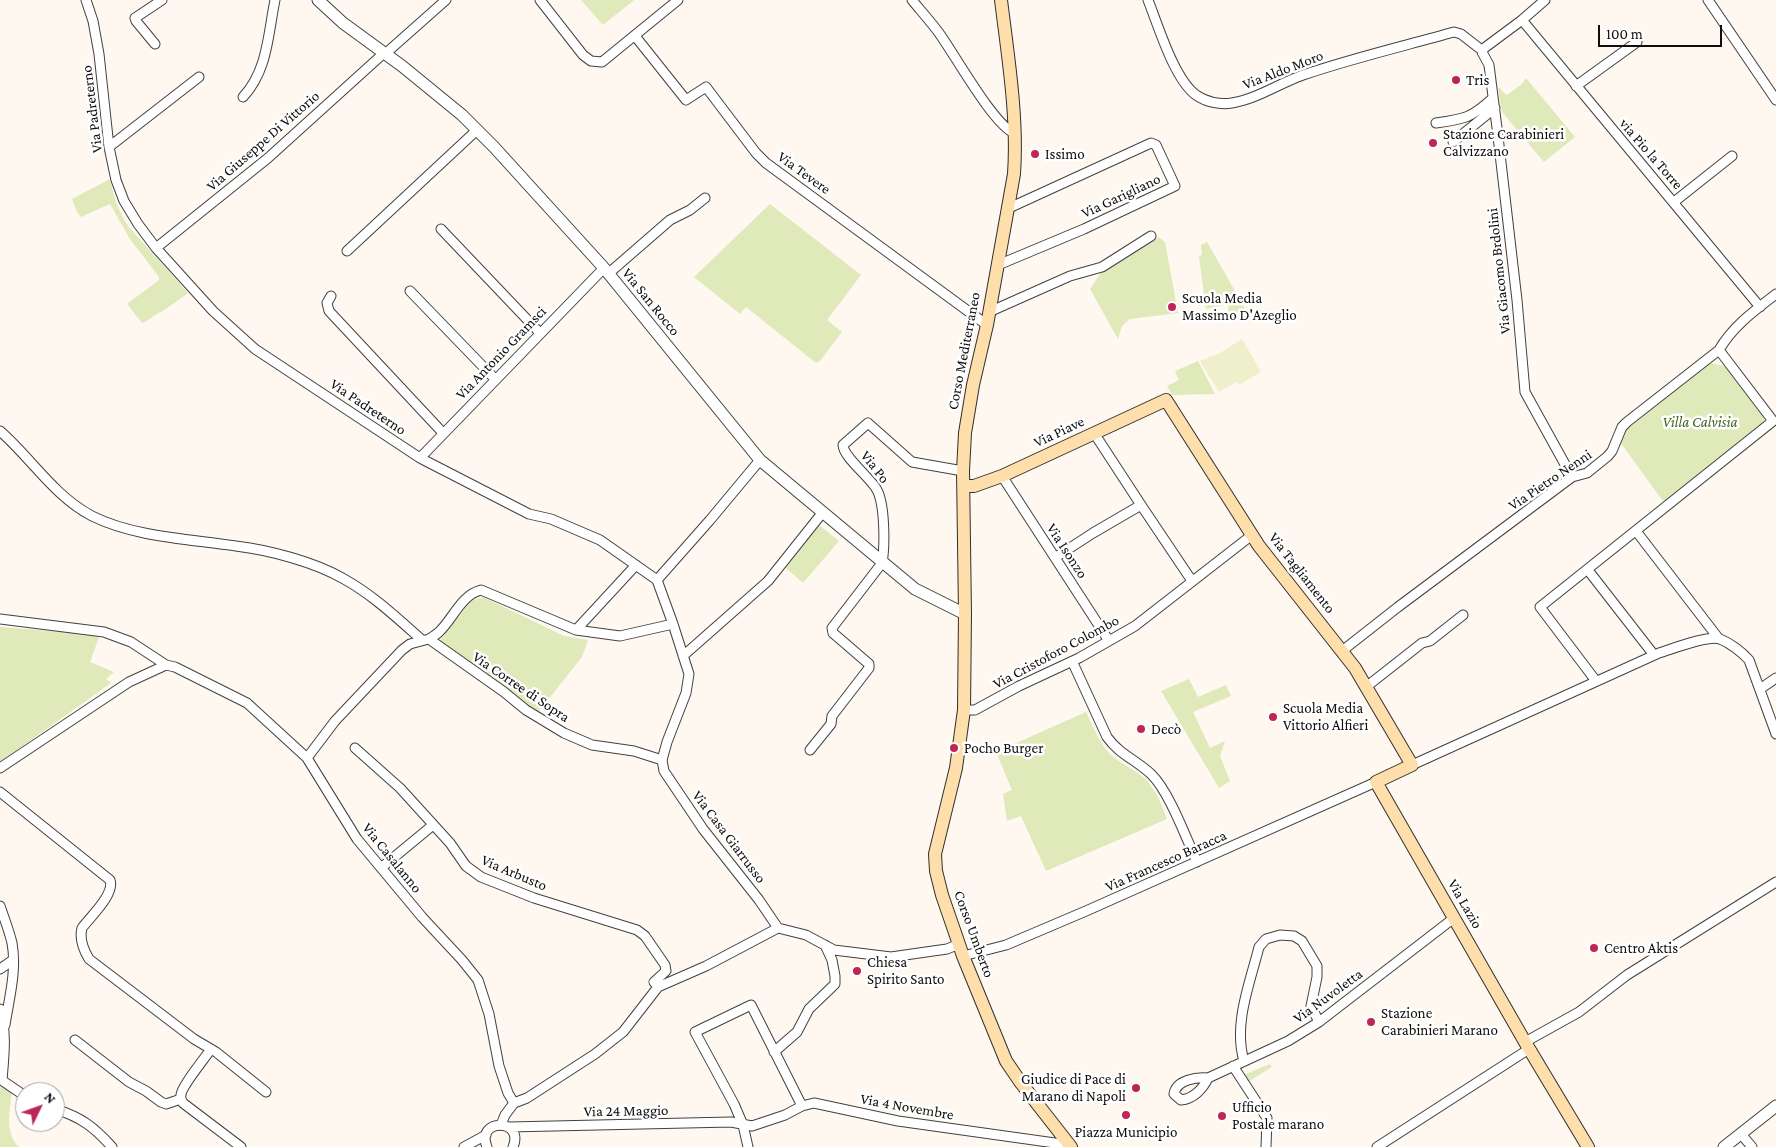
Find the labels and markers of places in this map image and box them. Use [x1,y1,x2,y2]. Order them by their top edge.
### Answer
place label: Tris [1466,71,1489,89]
marker: Tris [1450,74,1462,86]
place label: Stazione Carabinieri Calvizzano [1443,125,1564,160]
marker: Stazione Carabinieri Calvizzano [1427,137,1439,149]
place label: Issimo [1045,145,1085,163]
marker: Issimo [1029,148,1041,160]
place label: Scuola Media Massimo D'Azeglio [1182,289,1297,324]
marker: Scuola Media Massimo D'Azeglio [1166,301,1178,313]
place label: Scuola Media Vittorio Alfieri [1283,699,1368,734]
marker: Scuola Media Vittorio Alfieri [1267,711,1279,723]
place label: Decò [1151,720,1181,738]
marker: Decò [1135,723,1147,735]
place label: Pocho Burger [964,739,1043,757]
marker: Pocho Burger [948,742,960,754]
place label: Centro Aktis [1604,939,1678,957]
marker: Centro Aktis [1588,942,1600,954]
place label: Chiesa Spirito Santo [867,953,945,988]
marker: Chiesa Spirito Santo [851,965,863,977]
place label: Stazione Carabinieri Marano [1381,1004,1498,1039]
marker: Stazione Carabinieri Marano [1365,1016,1377,1028]
place label: Giudice di Pace di Marano di Napoli [1021,1070,1126,1105]
marker: Giudice di Pace di Marano di Napoli [1130,1082,1142,1094]
place label: Ufficio Postale marano [1232,1098,1324,1133]
marker: Piazza Municipio [1120,1109,1132,1121]
marker: Ufficio Postale marano [1216,1110,1228,1122]
place label: Piazza Municipio [1075,1123,1177,1141]

